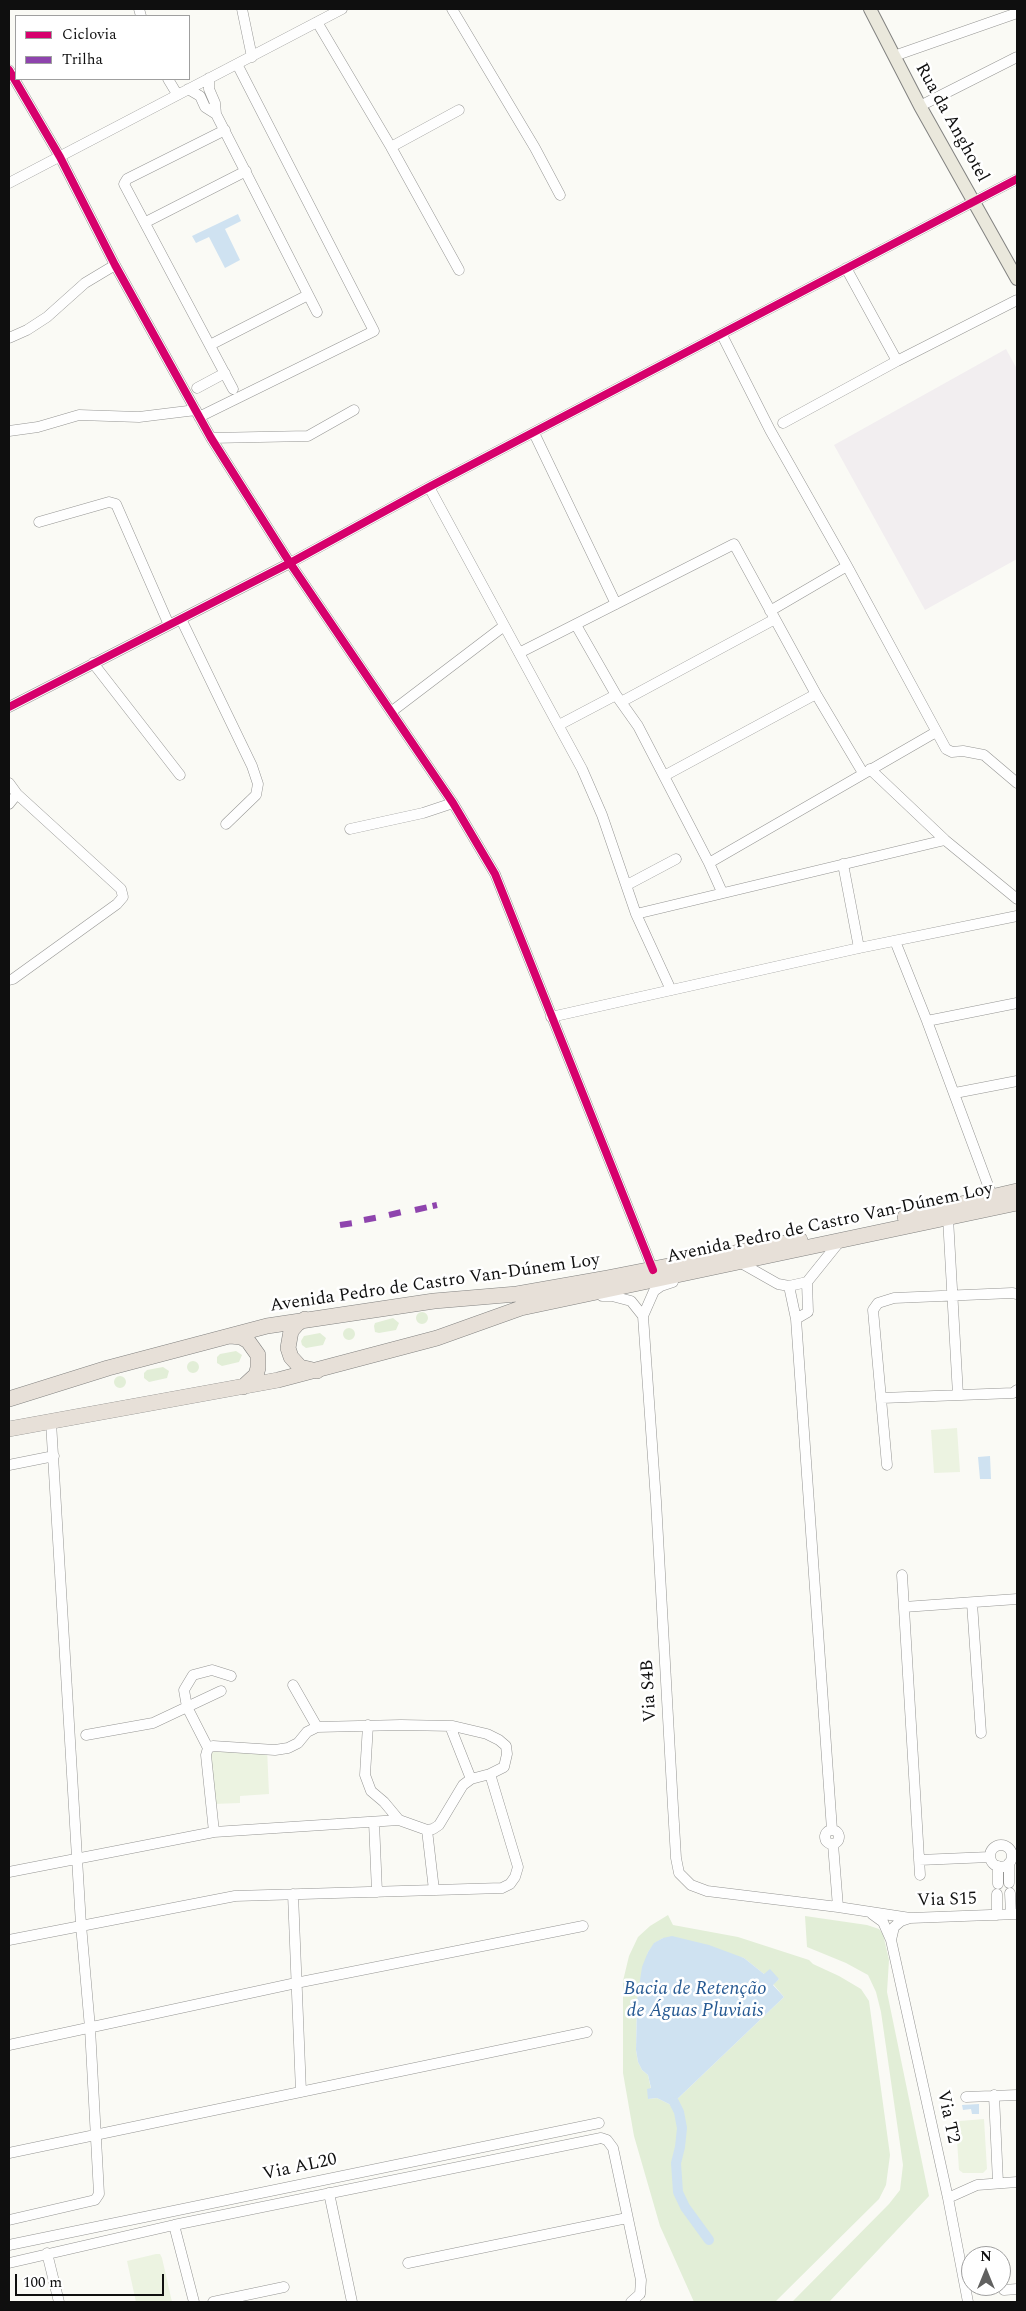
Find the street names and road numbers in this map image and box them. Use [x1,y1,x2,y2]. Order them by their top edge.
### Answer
street label: Rua da Anghotel [909,60,993,186]
street label: Avenida Pedro de Castro Van-Dúnem Loy [665,1179,995,1269]
street label: Avenida Pedro de Castro Van-Dúnem Loy [269,1250,601,1318]
street label: Via S4B [638,1659,662,1723]
street label: Via S15 [917,1889,977,1913]
street label: Via T2 [931,2089,963,2145]
street label: Via AL20 [261,2150,339,2186]

